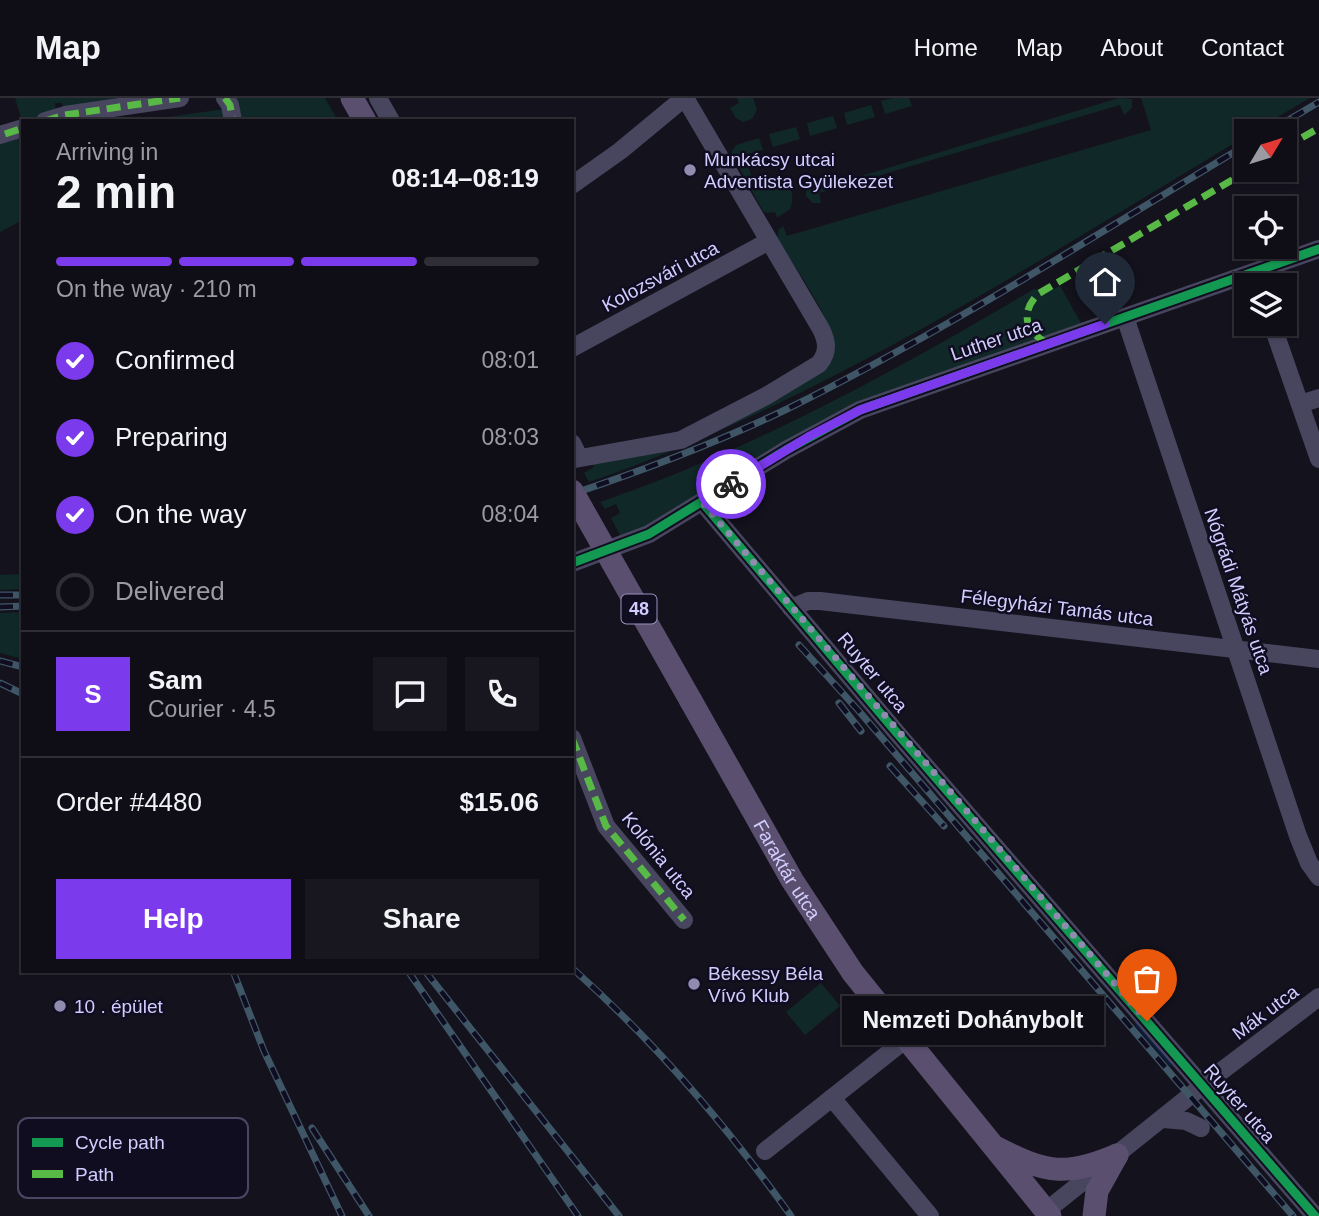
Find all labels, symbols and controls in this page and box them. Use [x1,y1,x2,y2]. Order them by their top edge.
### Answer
text: Map [35,29,101,66]
text: Home [914,34,978,61]
text: Map [1016,34,1063,61]
text: About [1101,34,1163,61]
text: Contact [1201,34,1284,61]
north arrow [1234,119,1297,182]
map controls [1234,119,1297,336]
text: Arriving in [56,139,158,165]
place label: Munkácsy utcai Adventista Gyülekezet [704,149,894,192]
marker: Munkácsy utcai Adventista Gyülekezet [682,162,698,178]
text: 08:14–08:19 [392,163,539,193]
text: 2 min [56,166,176,218]
button: locate [1234,196,1297,259]
street label: Kolozsvári utca [598,237,722,316]
pin [1075,252,1135,324]
icon: home [1086,263,1124,301]
button: layers [1234,273,1297,336]
text: On the way · 210 m [56,276,257,302]
street label: Luther utca [948,314,1045,365]
icon: check [56,342,94,380]
text: Confirmed [115,345,235,375]
text: 08:01 [481,347,539,373]
icon: check [56,419,94,457]
text: Preparing [115,422,228,452]
text: 08:03 [481,424,539,450]
courier [696,449,766,519]
icon: bike [712,465,750,503]
icon: check [56,496,94,534]
text: On the way [115,499,247,529]
text: 08:04 [481,501,539,527]
street label: Nógrádi Mátyás utca [1200,505,1277,677]
text: Delivered [115,576,225,606]
street label: Félegyházi Tamás utca [959,585,1155,630]
road number: 48 [622,594,656,624]
street label: Ruyter utca [833,628,912,717]
button: chat [373,657,447,731]
button: phone [465,657,539,731]
text: Sam [148,665,203,695]
text: S [84,679,102,709]
text: Courier · 4.5 [148,696,276,722]
text: Order #4480 [56,787,202,817]
text: $15.06 [459,787,539,817]
street label: Kolónia utca [618,808,700,903]
street label: Faraktár utca [749,816,825,924]
button: Help [56,879,291,959]
button: Share [305,879,539,959]
pin [1117,949,1177,1021]
icon: bag [1128,960,1166,998]
place label: Békessy Béla Vívó Klub [708,963,824,1006]
marker: Békessy Béla Vívó Klub [686,976,702,992]
street label: Mák utca [1228,981,1303,1044]
place label: 10 . épület [74,996,163,1017]
callout: Nemzeti Dohánybolt [842,996,1105,1046]
marker: 10 . épület [52,998,68,1014]
text: Nemzeti Dohánybolt [862,1007,1084,1033]
street label: Ruyter utca [1200,1060,1280,1147]
legend [18,1118,248,1198]
text: Cycle path [75,1132,165,1153]
text: Path [75,1164,114,1185]

